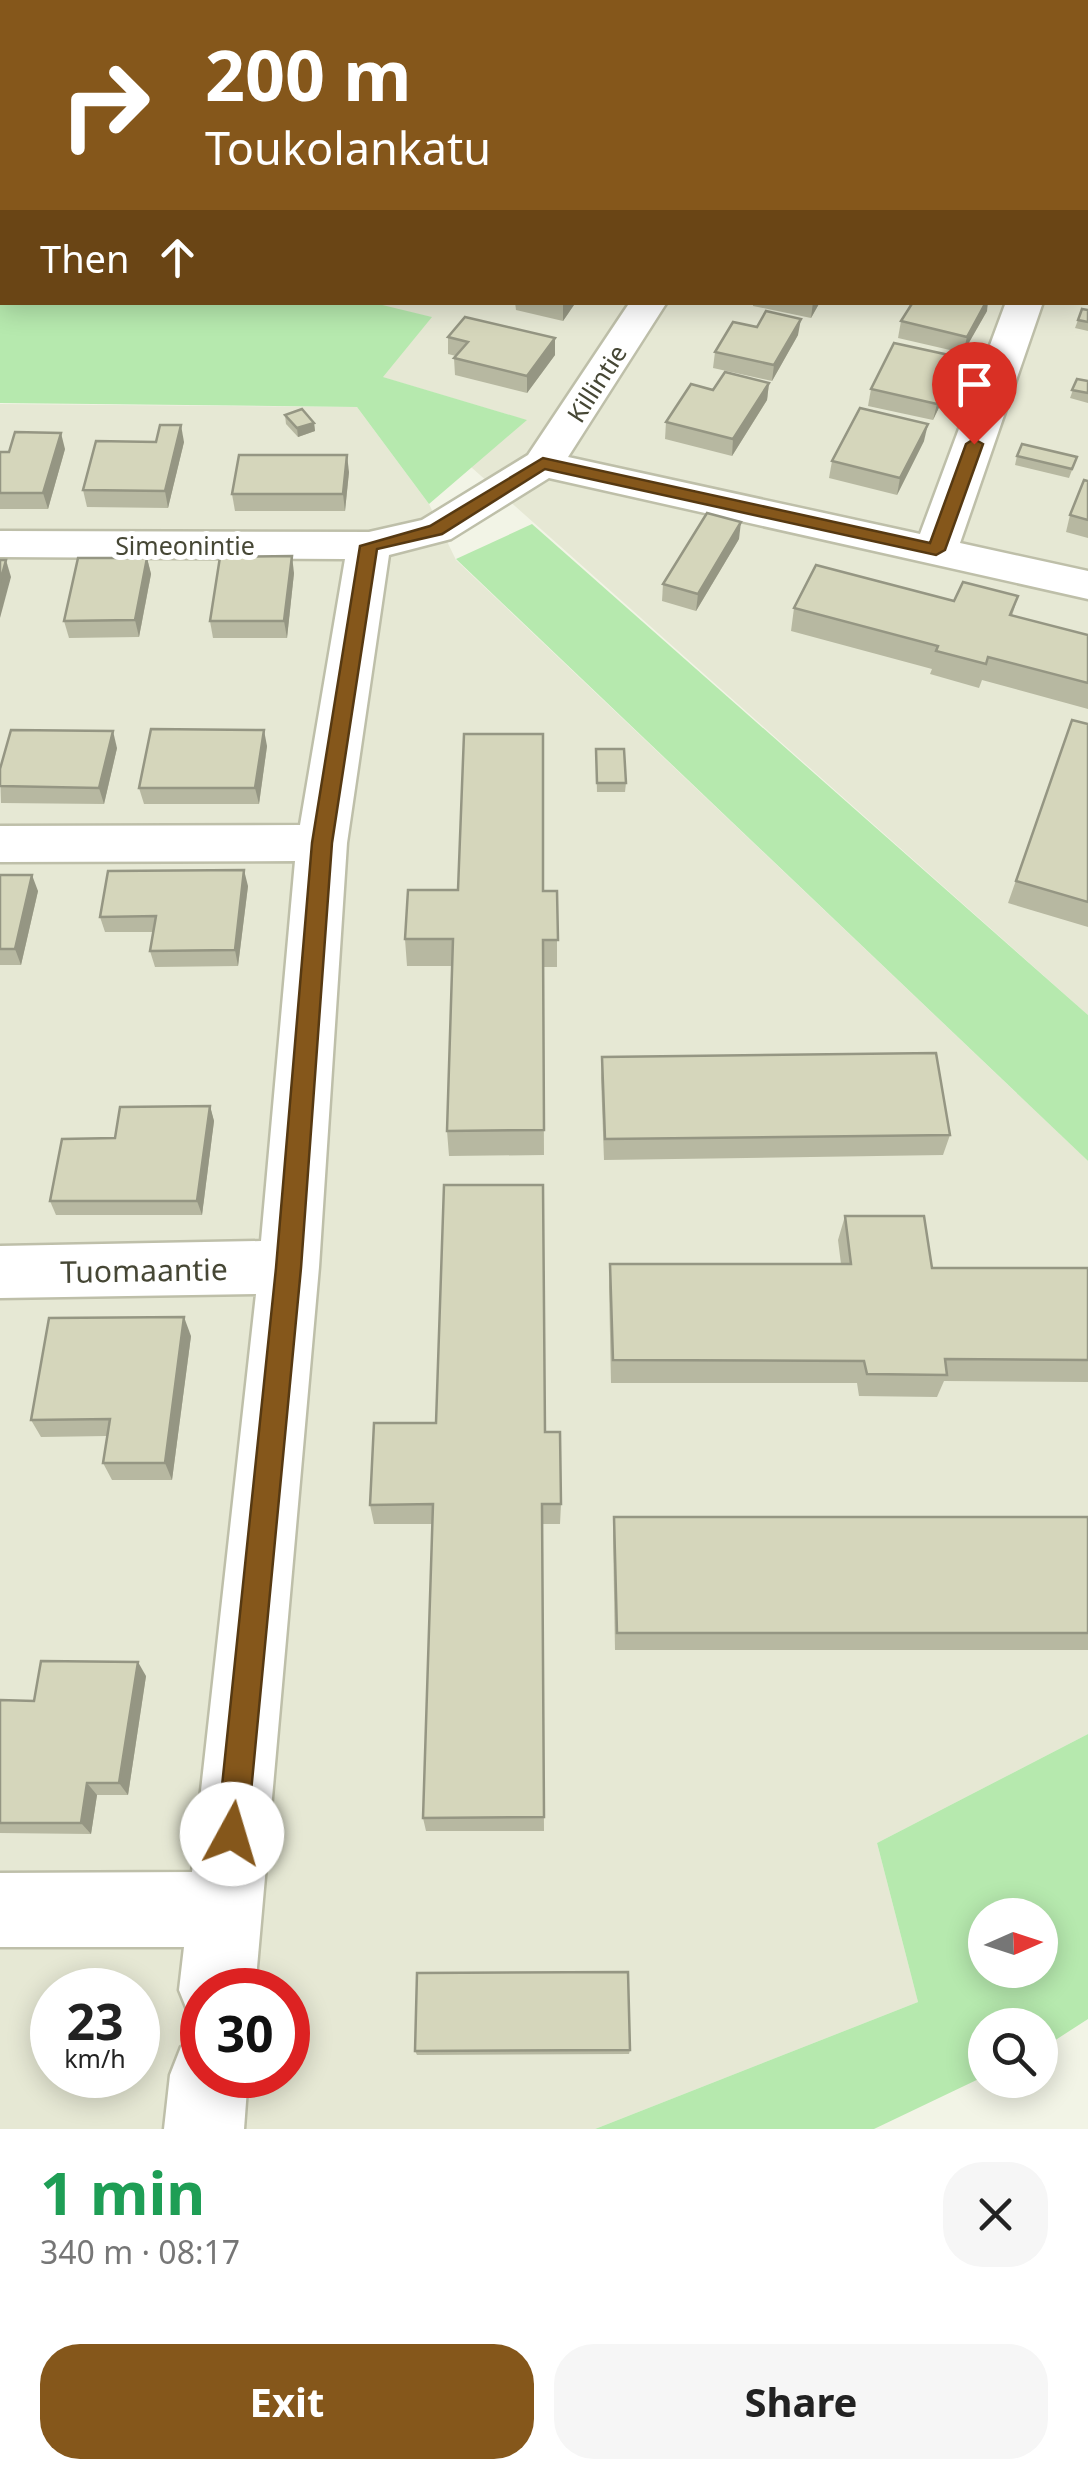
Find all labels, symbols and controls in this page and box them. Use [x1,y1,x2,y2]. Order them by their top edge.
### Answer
text: 200 m [205,26,412,122]
icon: right [40,40,170,170]
text: Toukolankatu [205,117,491,178]
icon: ahead [150,230,205,285]
text: Then [40,232,130,284]
street label: Killintie [558,338,634,428]
pin [932,342,1017,445]
icon: arrive [947,357,1002,412]
street label: Simeonintie [115,528,255,562]
street label: Tuomaantie [60,1248,228,1292]
position arrow [180,1782,284,1886]
north arrow [968,1898,1058,1988]
map controls [968,1898,1058,2098]
speed limit sign: 30 [180,1968,310,2098]
text: 23 [66,1987,124,2055]
button: search [968,2008,1058,2098]
text: km/h [64,2041,126,2075]
text: 1 min [40,2151,205,2233]
button: close [943,2162,1048,2267]
text: 340 m · 08:17 [40,2230,240,2273]
button: Exit [40,2344,534,2459]
button: Share [554,2344,1048,2459]

